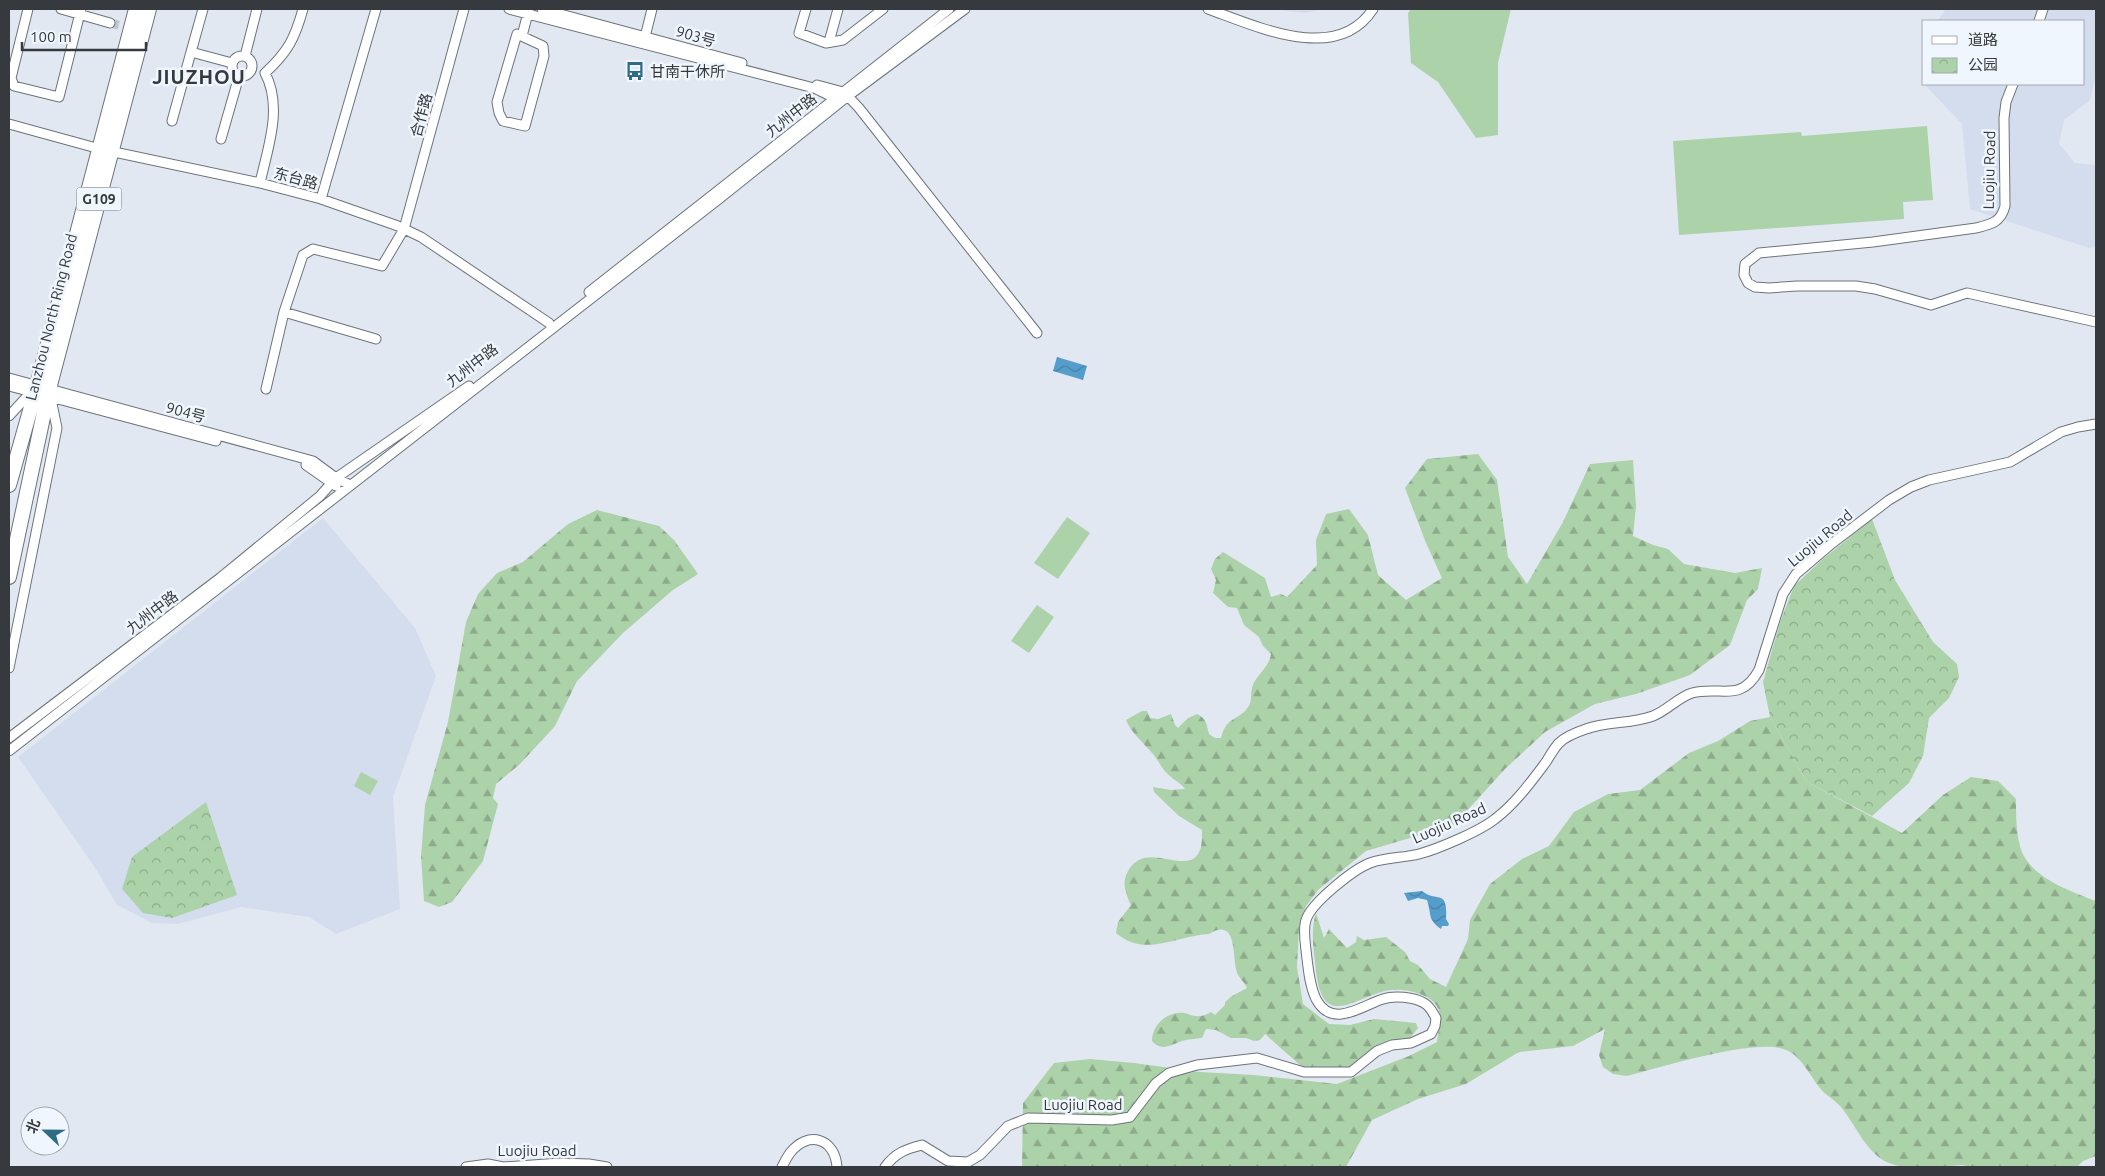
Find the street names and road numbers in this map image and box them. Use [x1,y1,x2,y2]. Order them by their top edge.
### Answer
street label: 903号 [674,22,718,50]
street label: 九州中路 [762,90,820,140]
street label: 合作路 [407,91,435,139]
street label: Luojiu Road [1980,130,1998,210]
street label: 东台路 [272,164,320,192]
road number: G109 [76,188,122,210]
street label: Lanzhou North Ring Road [22,232,80,402]
street label: 九州中路 [443,340,501,390]
street label: 904号 [164,399,208,425]
street label: Luojiu Road [1784,506,1856,570]
street label: 九州中路 [123,587,181,637]
street label: Luojiu Road [1410,799,1488,847]
street label: Luojiu Road [1044,1096,1122,1113]
street label: Luojiu Road [498,1142,576,1159]

